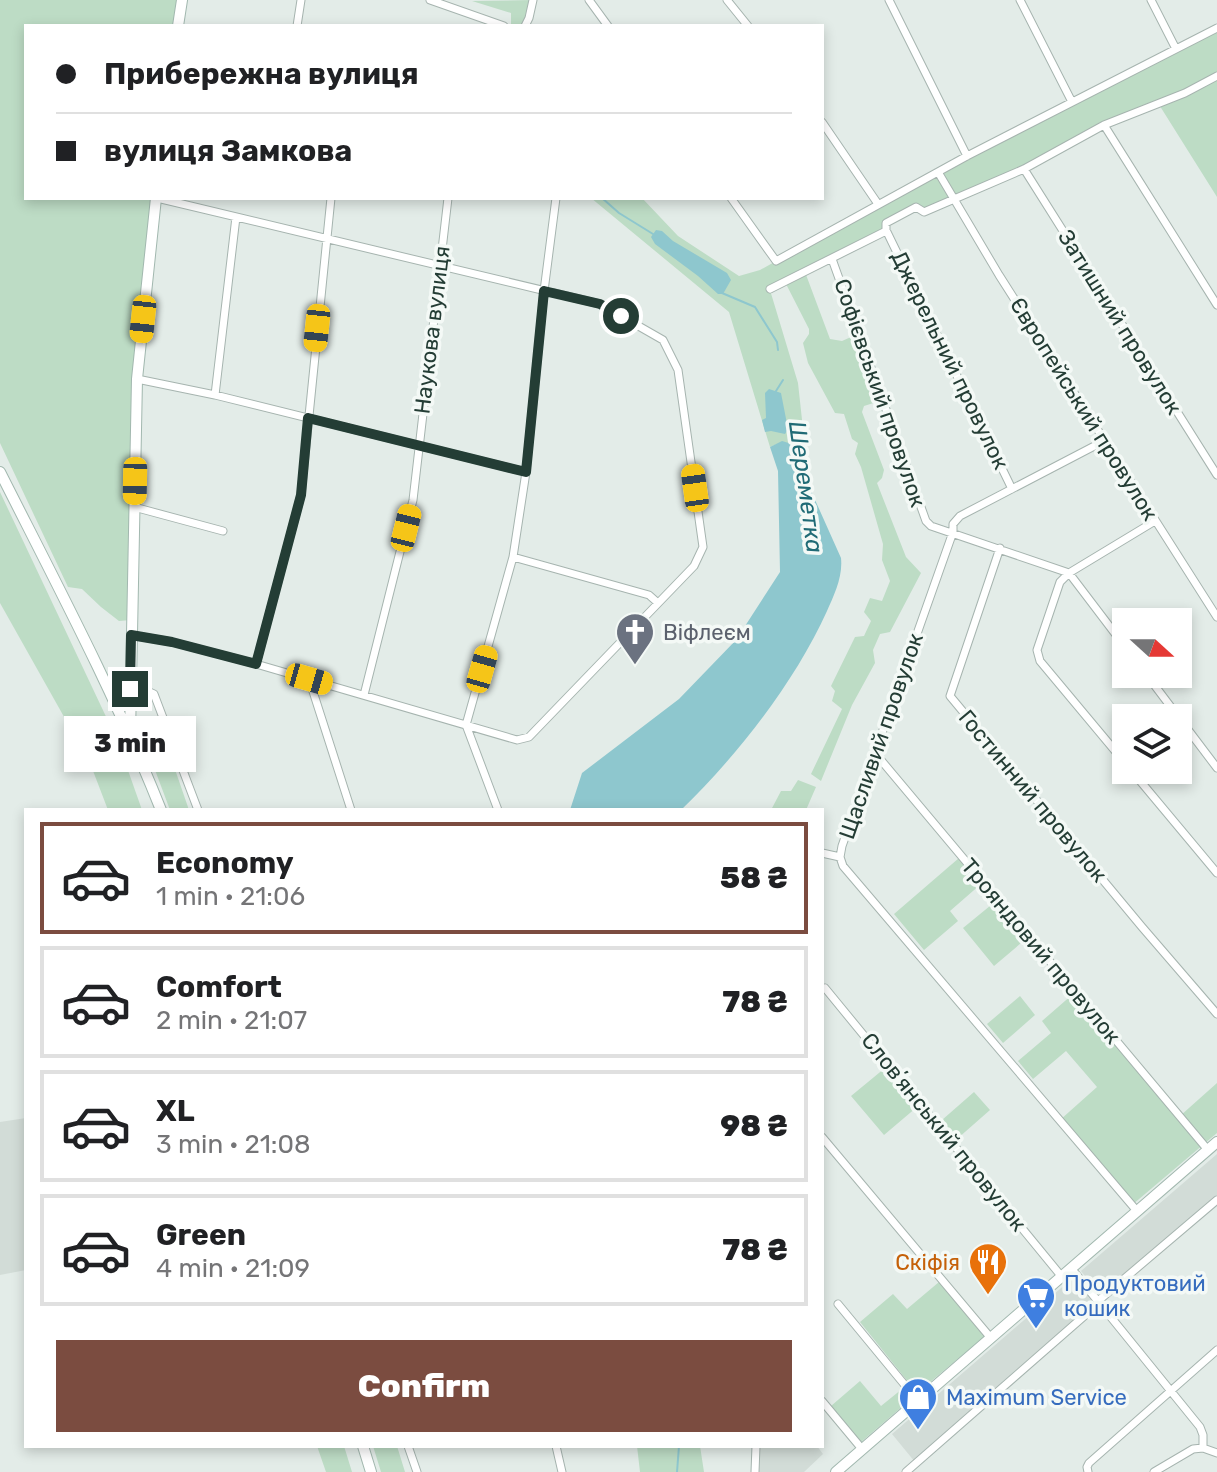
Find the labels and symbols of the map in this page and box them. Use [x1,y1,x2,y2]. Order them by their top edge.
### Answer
street label: Затишний провулок [1052,225,1188,420]
street label: Наукова вулиця [408,244,456,416]
street label: Джерельний провулок [885,246,1015,474]
street label: Софієвський провулок [828,275,932,511]
street label: Європейський провулок [1004,293,1164,526]
car [129,294,157,344]
route start [603,298,639,334]
car [303,303,331,353]
water label: Шереметка [783,419,829,555]
car [123,457,147,505]
car [680,463,710,513]
car [389,502,423,554]
north arrow [1112,608,1192,688]
church icon: Віфлеєм [614,611,656,666]
place label: Віфлеєм [663,619,751,646]
street label: Щасливий провулок [833,629,929,843]
car [464,643,500,695]
car [283,661,335,697]
route end [112,671,148,707]
street label: Гостинний провулок [953,704,1113,888]
callout: 3 min [64,717,196,773]
street label: Трояндовий провулок [955,853,1127,1049]
street label: Словʼянський провулок [856,1027,1032,1237]
restaurant icon: Скіфія [967,1241,1009,1296]
place label: Скіфія [895,1249,960,1276]
place label: Продуктовий кошик [1064,1270,1206,1322]
supermarket icon: Продуктовий кошик [1015,1275,1057,1330]
shop icon: Maximum Service [897,1376,939,1431]
place label: Maximum Service [946,1384,1127,1411]

